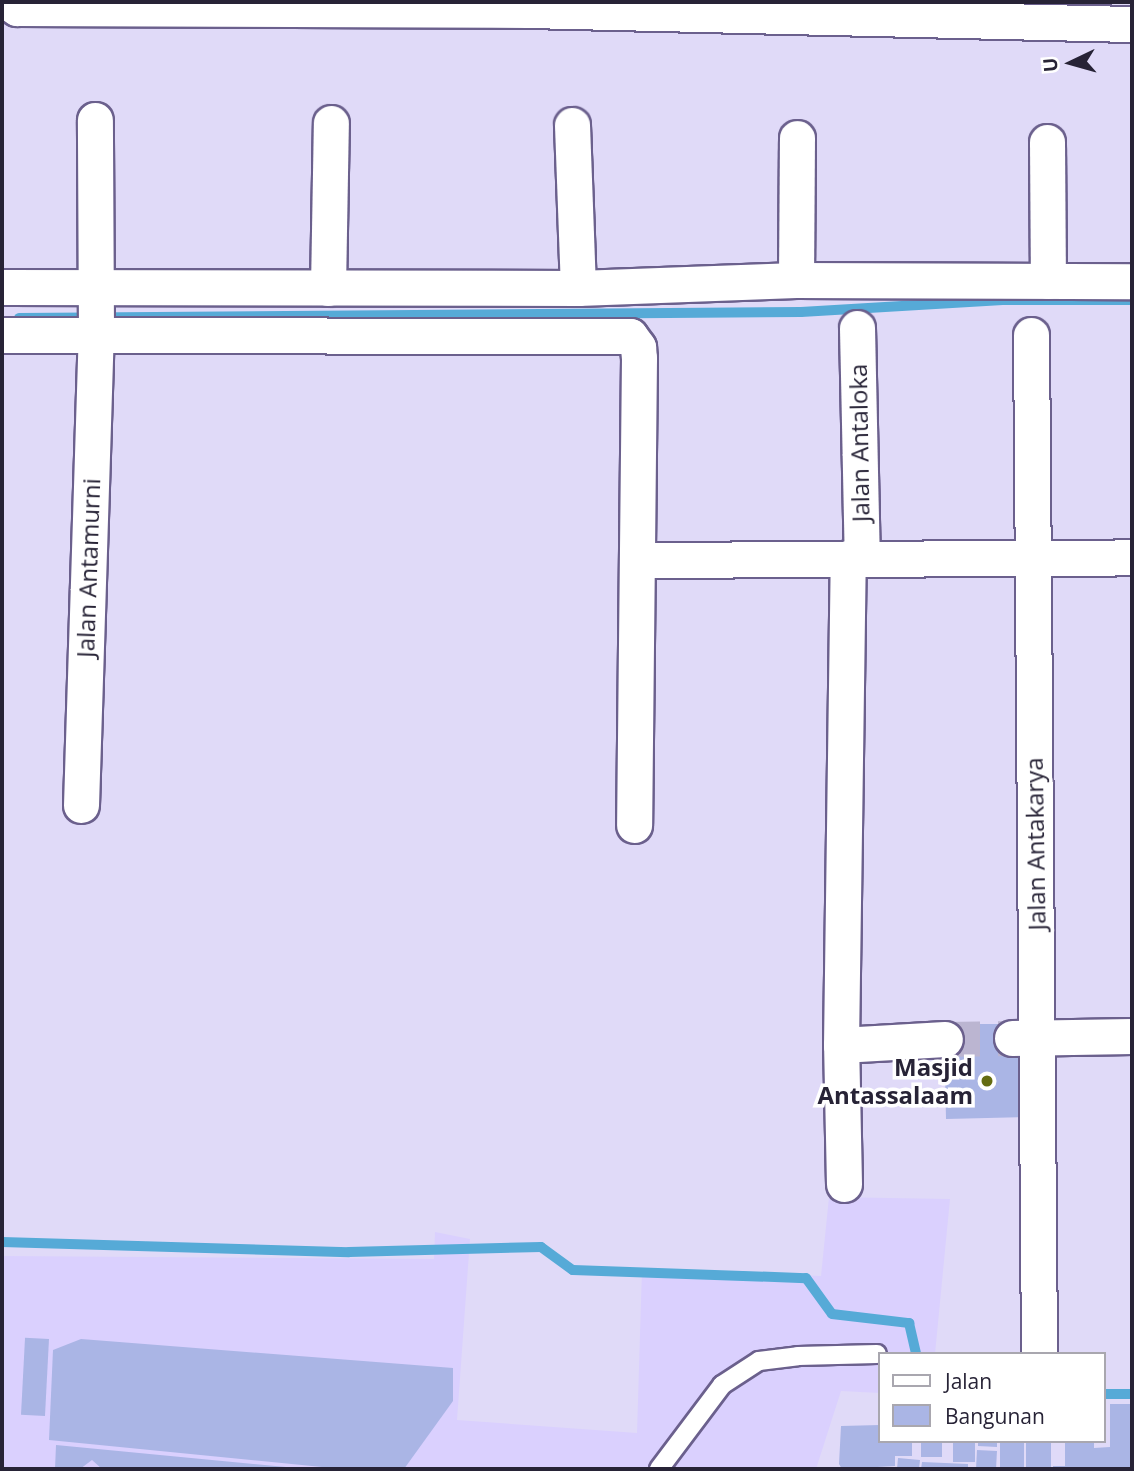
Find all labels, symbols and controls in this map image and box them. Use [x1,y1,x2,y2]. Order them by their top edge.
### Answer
north arrow [1036,28,1106,98]
text: U [1037,57,1064,73]
street label: Jalan Antaloka [843,364,875,522]
street label: Jalan Antamurni [70,478,106,658]
street label: Jalan Antakarya [1019,757,1051,931]
place label: Masjid Antassalaam [818,1053,973,1109]
marker: Masjid Antassalaam [979,1073,995,1089]
legend [878,1352,1106,1443]
text: Jalan [945,1367,992,1395]
text: Bangunan [945,1402,1045,1430]

